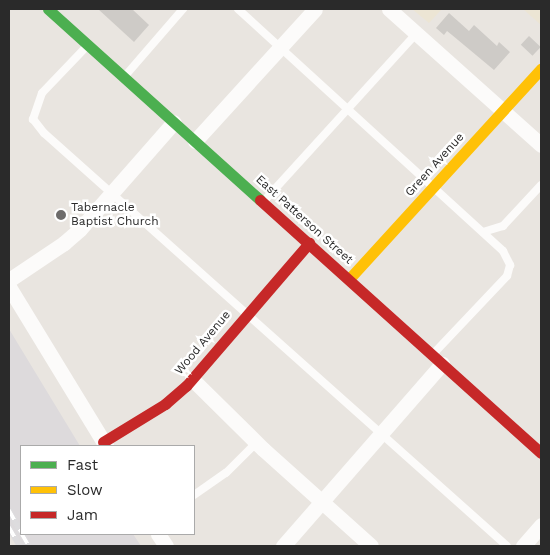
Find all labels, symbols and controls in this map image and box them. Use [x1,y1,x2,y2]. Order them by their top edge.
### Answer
street label: Green Avenue [402,130,468,200]
street label: East Patterson Street [252,173,356,267]
place label: Tabernacle Baptist Church [71,201,159,229]
marker: Tabernacle Baptist Church [55,209,67,221]
street label: Wood Avenue [172,308,234,378]
legend [20,445,195,535]
text: Fast [67,456,98,474]
text: Slow [67,481,103,499]
text: Jam [67,506,98,524]

